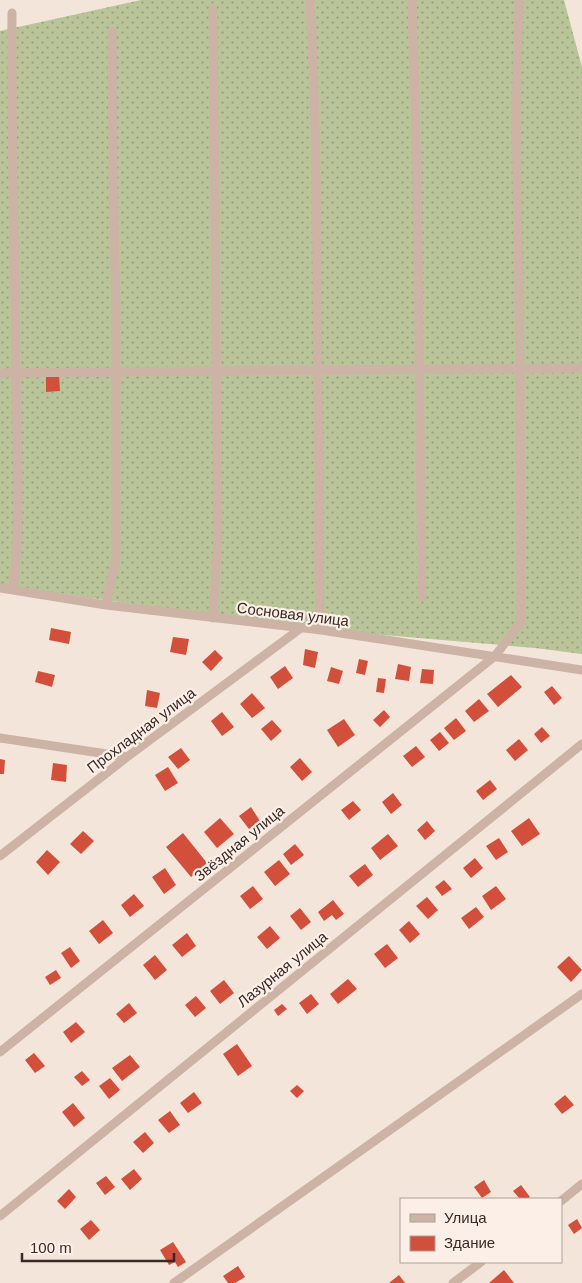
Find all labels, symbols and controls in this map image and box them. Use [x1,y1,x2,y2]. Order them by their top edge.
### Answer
street label: Сосновая улица [236,599,351,629]
street label: Прохладная улица [84,683,199,776]
street label: Звёздная улица [191,801,288,884]
street label: Лазурная улица [234,927,331,1010]
legend [400,1198,562,1263]
text: Улица [444,1209,487,1226]
scale bar [22,1230,175,1262]
text: Здание [444,1234,495,1251]
text: 100 m [30,1239,72,1256]

